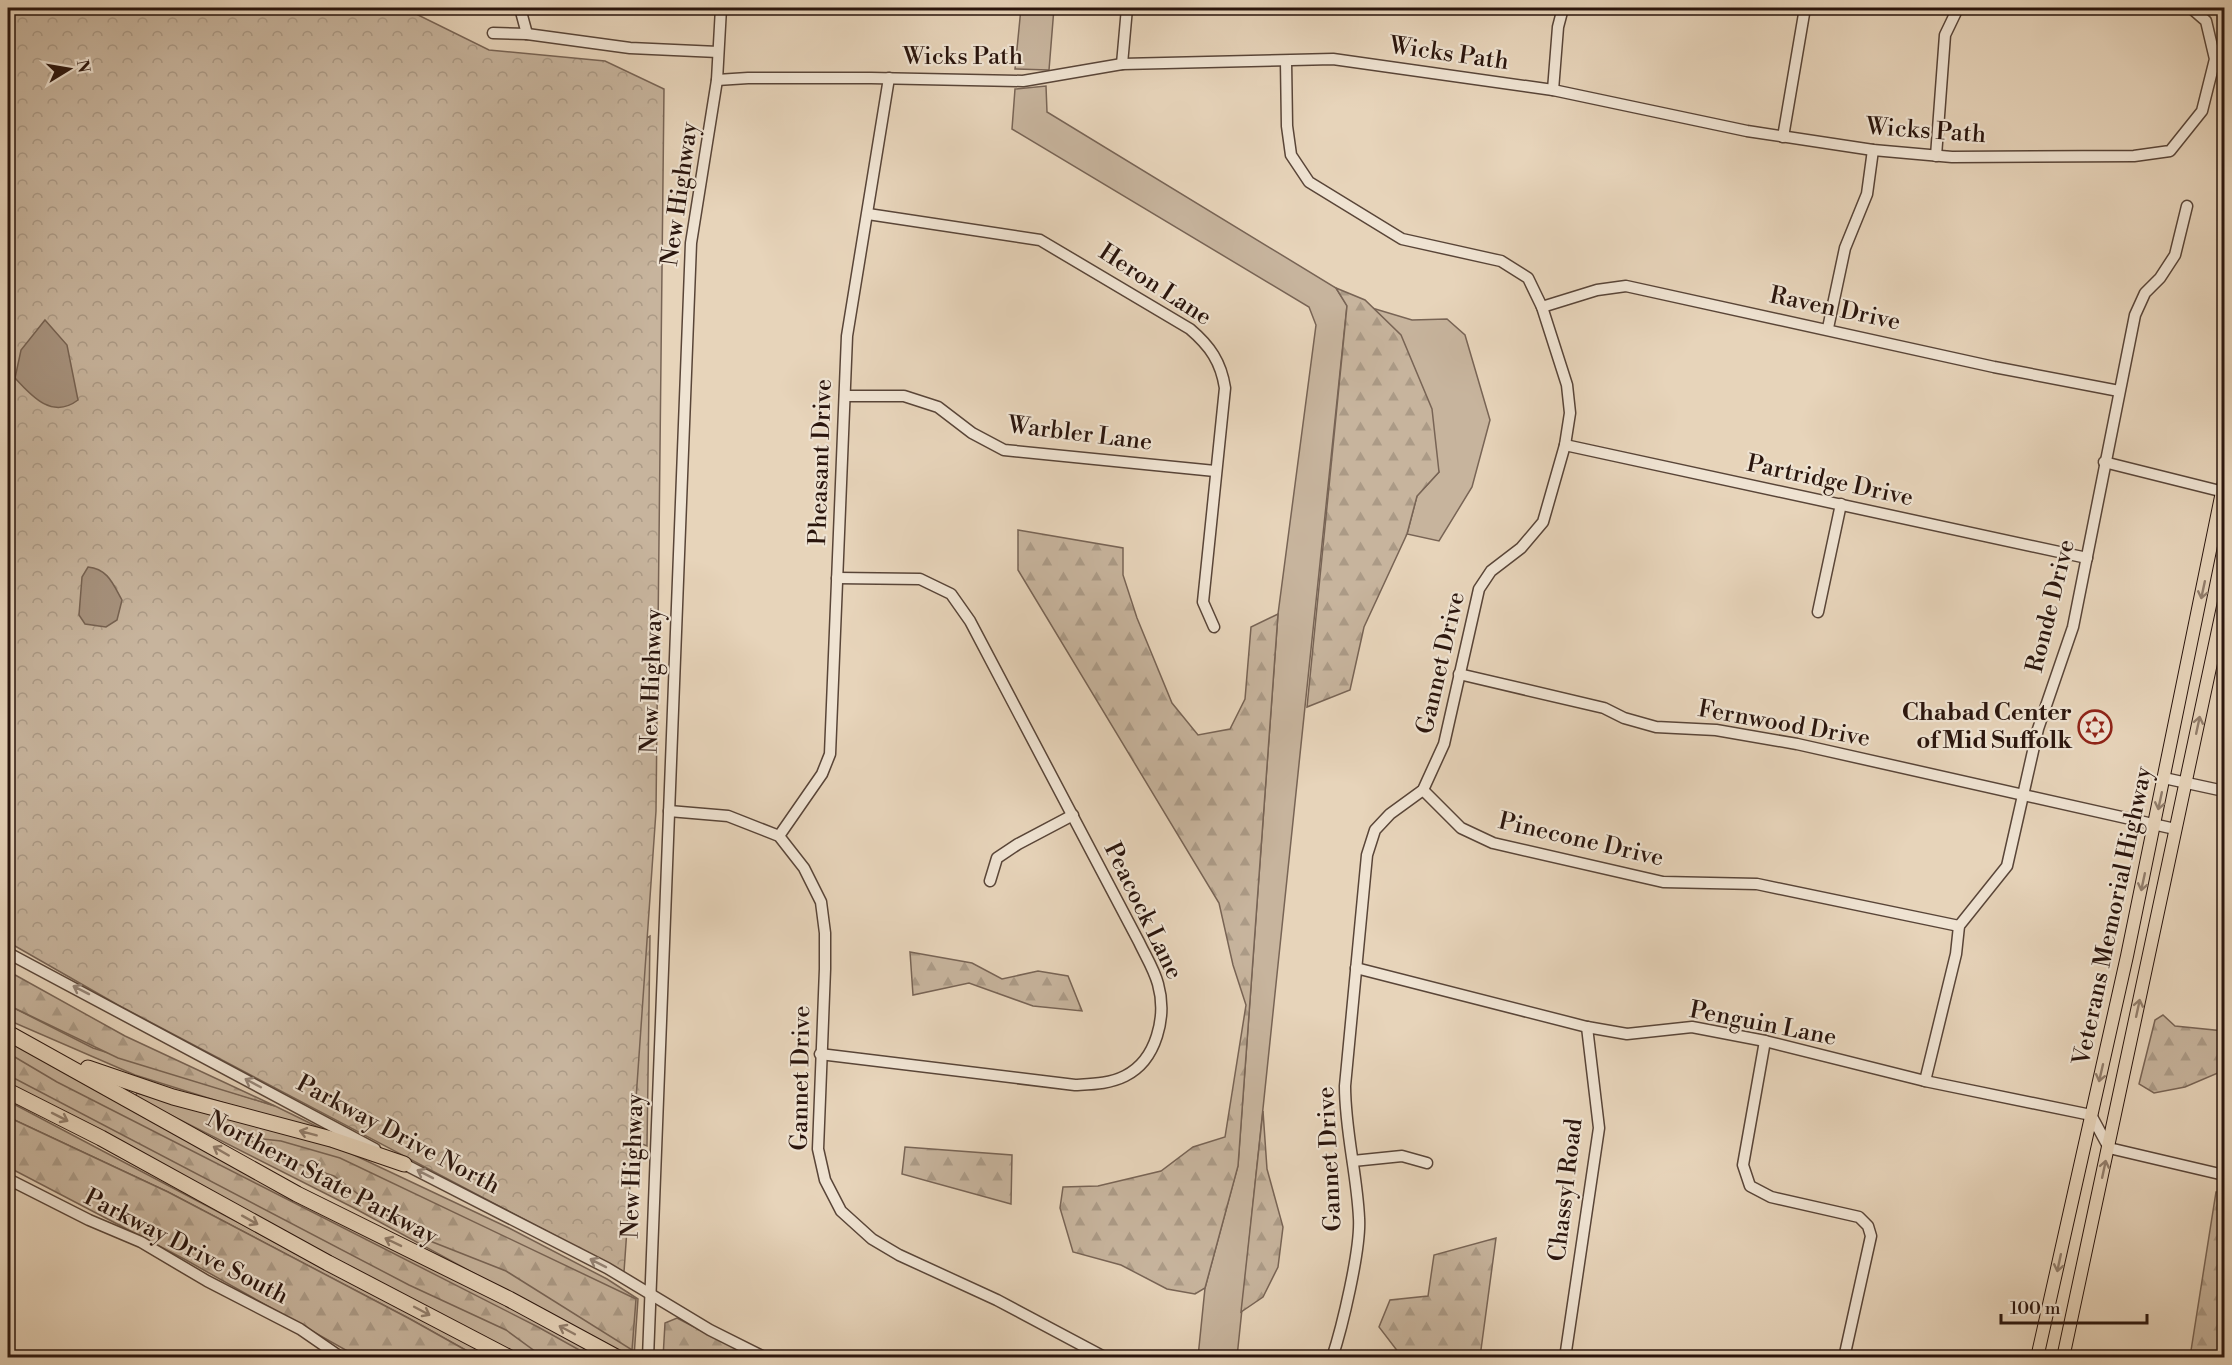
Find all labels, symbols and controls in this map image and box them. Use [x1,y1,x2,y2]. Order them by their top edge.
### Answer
street label: Wicks Path [1386,31,1511,77]
north arrow [39,39,99,99]
street label: Wicks Path [902,42,1023,72]
text: N [72,58,94,75]
street label: Wicks Path [1864,112,1987,150]
street label: New Highway [655,120,705,268]
street label: Heron Lane [1093,237,1217,333]
street label: Raven Drive [1767,280,1903,338]
street label: Pheasant Drive [803,378,839,546]
street label: Warbler Lane [1005,410,1154,458]
street label: Partridge Drive [1744,449,1916,513]
street label: Ronde Drive [2020,536,2082,676]
one-way arrow [2197,579,2208,599]
street label: Gannet Drive [1410,589,1472,737]
street label: New Highway [634,608,670,754]
street label: Fernwood Drive [1696,694,1872,754]
place label: Chabad Center of Mid Suffolk [1902,698,2073,756]
synagogue icon: Chabad Center of Mid Suffolk [2077,709,2113,745]
one-way arrow [2193,716,2204,735]
street label: Veterans Memorial Highway [2066,764,2159,1069]
one-way arrow [2153,792,2165,811]
street label: Pinecone Drive [1495,806,1667,874]
street label: Peacock Lane [1097,838,1189,984]
one-way arrow [2136,872,2148,891]
one-way arrow [72,984,90,996]
street label: Penguin Lane [1687,995,1839,1053]
one-way arrow [2133,999,2144,1019]
street label: Gannet Drive [785,1005,817,1151]
one-way arrow [2095,1062,2106,1082]
street label: Parkway Drive North [291,1069,505,1201]
one-way arrow [244,1077,262,1088]
street label: Gannet Drive [1311,1086,1349,1232]
street label: New Highway [615,1093,651,1239]
street label: Northern State Parkway [201,1104,443,1252]
one-way arrow [50,1112,68,1123]
street label: Chassyl Road [1542,1116,1590,1263]
one-way arrow [299,1127,318,1138]
one-way arrow [212,1145,230,1156]
one-way arrow [2099,1160,2111,1179]
one-way arrow [416,1168,434,1180]
street label: Parkway Drive South [79,1183,293,1311]
one-way arrow [241,1214,258,1226]
one-way arrow [384,1235,402,1247]
one-way arrow [2053,1253,2064,1272]
one-way arrow [589,1257,607,1269]
scale bar [2001,1287,2146,1325]
text: 100 m [2010,1297,2061,1320]
one-way arrow [413,1305,430,1317]
one-way arrow [559,1324,576,1336]

